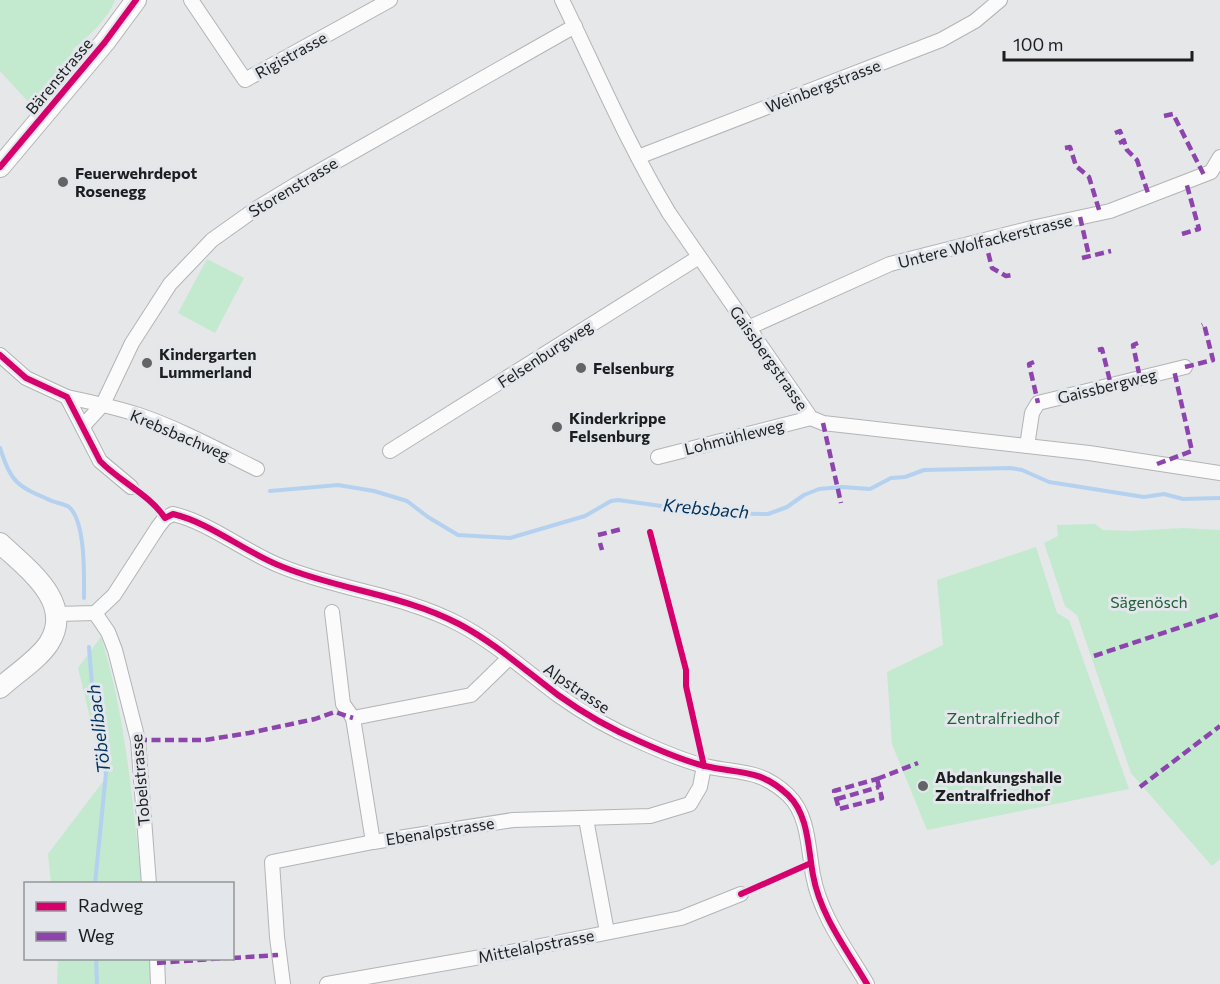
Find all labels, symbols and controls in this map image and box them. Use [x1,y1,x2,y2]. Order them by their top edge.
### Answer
scale bar [1004,24,1192,62]
street label: Rigistrasse [252,27,330,82]
text: 100 m [1013,33,1063,55]
street label: Bärenstrasse [21,34,96,118]
street label: Weinbergstrasse [763,55,883,116]
street label: Storenstrasse [245,153,341,221]
place label: Feuerwehrdepot Rosenegg [75,163,197,200]
marker: Feuerwehrdepot Rosenegg [56,175,70,189]
street label: Untere Wolfackerstrasse [896,210,1074,271]
street label: Gaissbergstrasse [726,302,812,414]
street label: Felsenburgweg [494,316,596,391]
place label: Kindergarten Lummerland [159,344,256,381]
marker: Kindergarten Lummerland [140,356,154,370]
place label: Felsenburg [593,358,674,377]
marker: Felsenburg [574,361,588,375]
street label: Gaissbergweg [1055,364,1159,407]
street label: Krebsbachweg [128,405,233,464]
place label: Kinderkrippe Felsenburg [569,408,666,445]
street label: Lohmühleweg [682,415,786,458]
marker: Kinderkrippe Felsenburg [550,420,564,434]
water label: Krebsbach [662,493,750,523]
park label: Sägenösch [1110,592,1188,611]
street label: Alpstrasse [541,659,614,717]
water label: Töbelibach [82,683,114,775]
park label: Zentralfriedhof [946,708,1060,727]
street label: Tobelstrasse [126,733,153,827]
place label: Abdankungshalle Zentralfriedhof [935,767,1062,804]
marker: Abdankungshalle Zentralfriedhof [916,779,930,793]
street label: Ebenalpstrasse [384,813,496,848]
legend [24,882,234,960]
text: Radweg [78,894,143,916]
text: Weg [78,924,115,946]
street label: Mittelalpstrasse [476,925,596,966]

